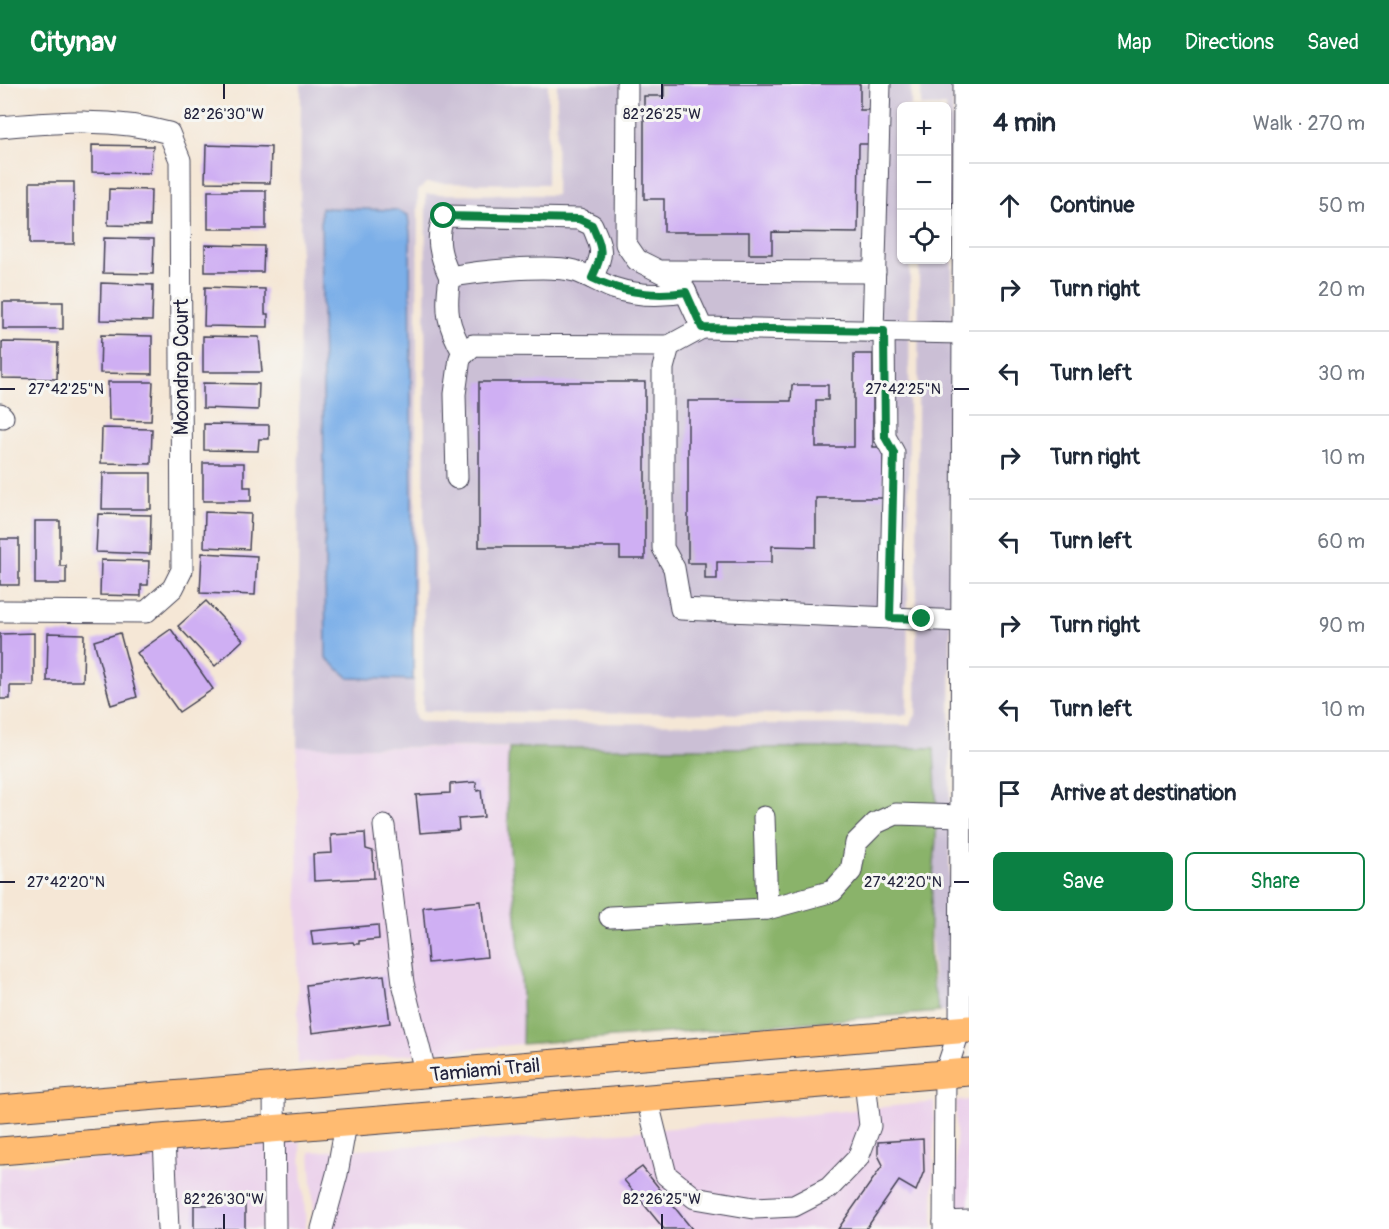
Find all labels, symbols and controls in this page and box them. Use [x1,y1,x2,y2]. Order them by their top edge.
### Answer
text: Citynav [30,25,117,60]
text: Map [1117,29,1152,56]
text: Directions [1185,29,1274,56]
text: Saved [1307,29,1359,56]
map controls [897,102,951,264]
button: + [897,102,951,156]
text: 82°26'30"W [184,105,264,124]
text: 82°26'25"W [623,105,701,124]
text: 4 min [993,107,1056,139]
text: Walk · 270 m [1253,111,1365,136]
button: − [897,156,951,210]
icon: ahead [993,189,1026,222]
text: Continue [1050,191,1134,219]
text: 50 m [1318,193,1365,218]
route start [430,202,456,228]
button: locate [897,210,951,264]
icon: right [993,273,1026,306]
text: Turn right [1050,275,1140,303]
text: 20 m [1318,277,1365,302]
street label: Moondrop Court [169,298,194,435]
icon: left [993,357,1026,390]
text: Turn left [1050,359,1132,387]
text: 30 m [1318,361,1365,386]
text: 27°42'25"N [28,380,104,399]
text: 27°42'25"N [865,380,941,399]
icon: right [993,441,1026,474]
text: Turn right [1050,443,1140,471]
text: 10 m [1321,445,1365,470]
icon: left [993,525,1026,558]
text: Turn left [1050,527,1132,555]
text: 60 m [1318,529,1365,554]
route end [908,605,934,631]
icon: right [993,609,1026,642]
text: Turn right [1050,611,1140,639]
text: 90 m [1319,613,1365,638]
icon: left [993,693,1026,726]
text: Turn left [1050,695,1132,723]
text: 10 m [1321,697,1365,722]
icon: arrive [993,777,1026,810]
text: Arrive at destination [1050,779,1236,807]
button: Save [993,852,1173,911]
button: Share [1185,852,1365,911]
text: 27°42'20"N [27,873,105,892]
text: 27°42'20"N [864,873,942,892]
street label: Tamiami Trail [429,1053,541,1087]
text: 82°26'30"W [184,1190,264,1209]
text: 82°26'25"W [623,1190,701,1209]

